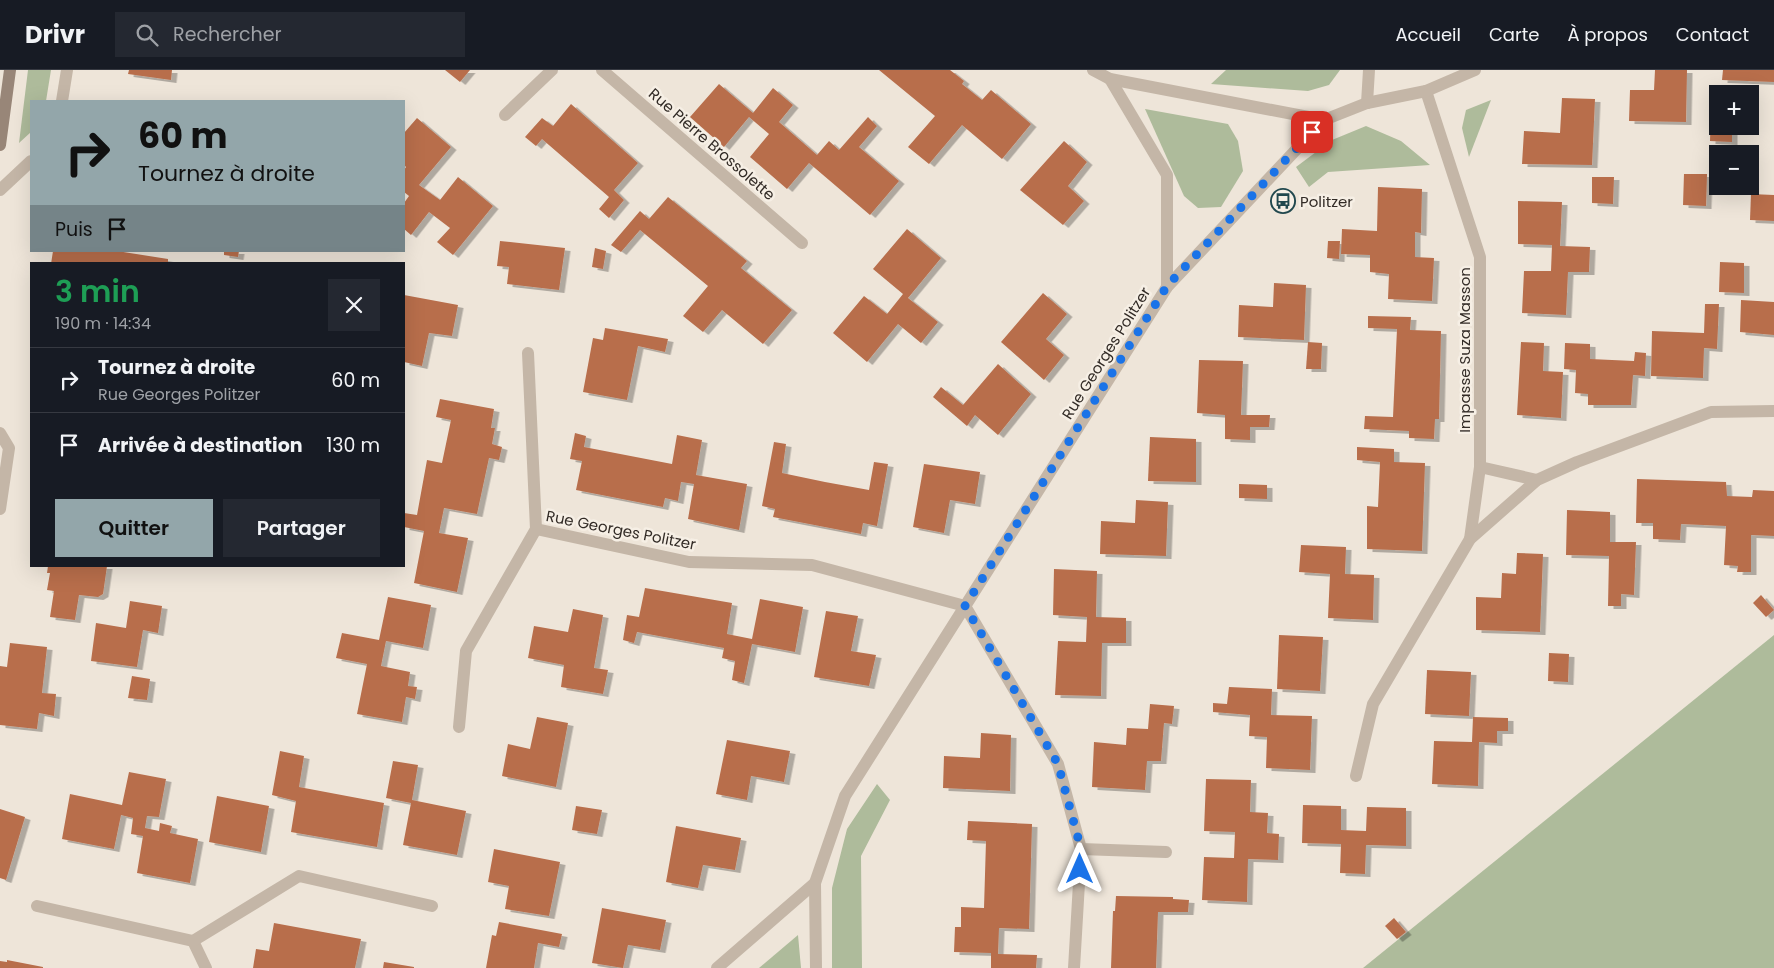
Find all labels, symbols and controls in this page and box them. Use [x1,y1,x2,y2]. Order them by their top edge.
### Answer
search box [115,12,465,57]
text: Drivr [25,18,85,51]
icon: search [133,21,161,49]
text: Rechercher [173,21,282,48]
text: Accueil [1395,22,1461,47]
text: Carte [1489,22,1539,47]
text: À propos [1567,22,1648,47]
text: Contact [1676,22,1749,47]
street label: Rue Pierre Brossolette [644,83,780,205]
map controls [1709,85,1759,195]
button: + [1709,85,1759,135]
text: 60 m [138,111,228,160]
pin [1291,111,1333,153]
icon: arrive [1298,118,1326,146]
icon: right [55,120,120,185]
button: − [1709,145,1759,195]
text: Tournez à droite [138,158,315,189]
bus stop icon: Politzer [1270,188,1296,214]
place label: Politzer [1300,191,1353,212]
icon: arrive [103,215,131,243]
text: Puis [55,216,93,243]
street label: Impasse Suza Masson [1454,267,1475,433]
text: 3 min [55,270,140,313]
button: close [328,279,380,331]
street label: Rue Georges Politzer [1057,283,1155,423]
text: 190 m · 14:34 [55,312,151,335]
text: Tournez à droite [98,354,255,381]
icon: right [55,366,83,394]
text: 60 m [331,367,380,394]
text: Rue Georges Politzer [98,383,260,406]
icon: arrive [55,431,83,459]
text: Arrivée à destination [98,432,303,459]
text: 130 m [326,432,380,459]
button: Quitter [55,499,213,557]
button: Partager [223,499,380,557]
street label: Rue Georges Politzer [544,505,698,555]
position arrow [1053,842,1105,894]

